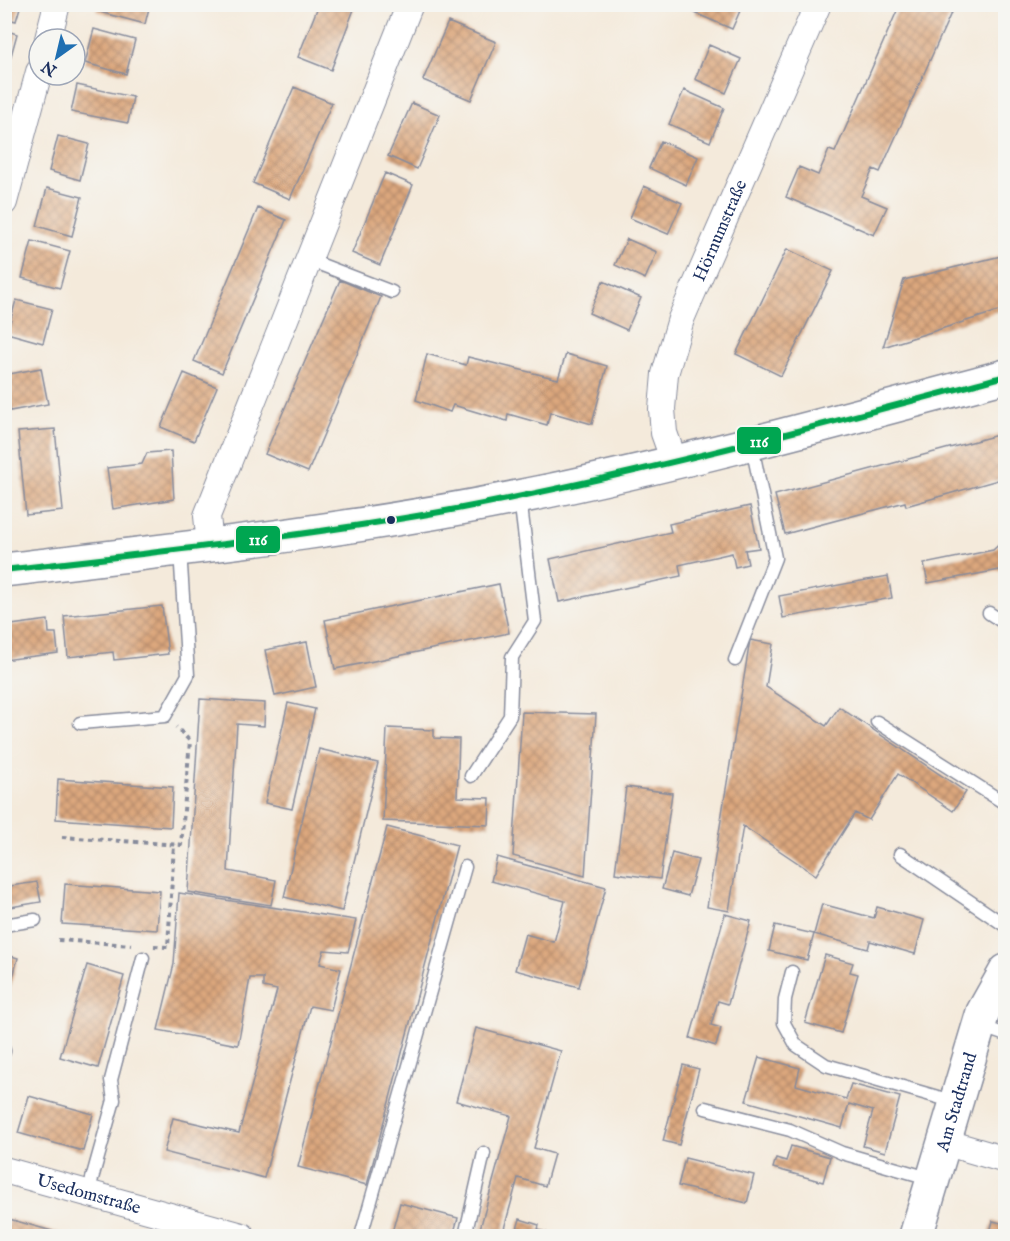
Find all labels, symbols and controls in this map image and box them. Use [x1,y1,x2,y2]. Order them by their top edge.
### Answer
north arrow [27,27,87,87]
text: N [38,56,62,80]
street label: Hörnumstraße [689,177,753,285]
line badge: 116 [736,426,782,455]
text: 116 [750,433,770,453]
unlabelled marker [385,514,397,526]
line badge: 116 [235,525,281,554]
text: 116 [249,531,269,551]
street label: Am Stadtrand [932,1049,983,1156]
street label: Usedomstraße [34,1170,143,1220]

